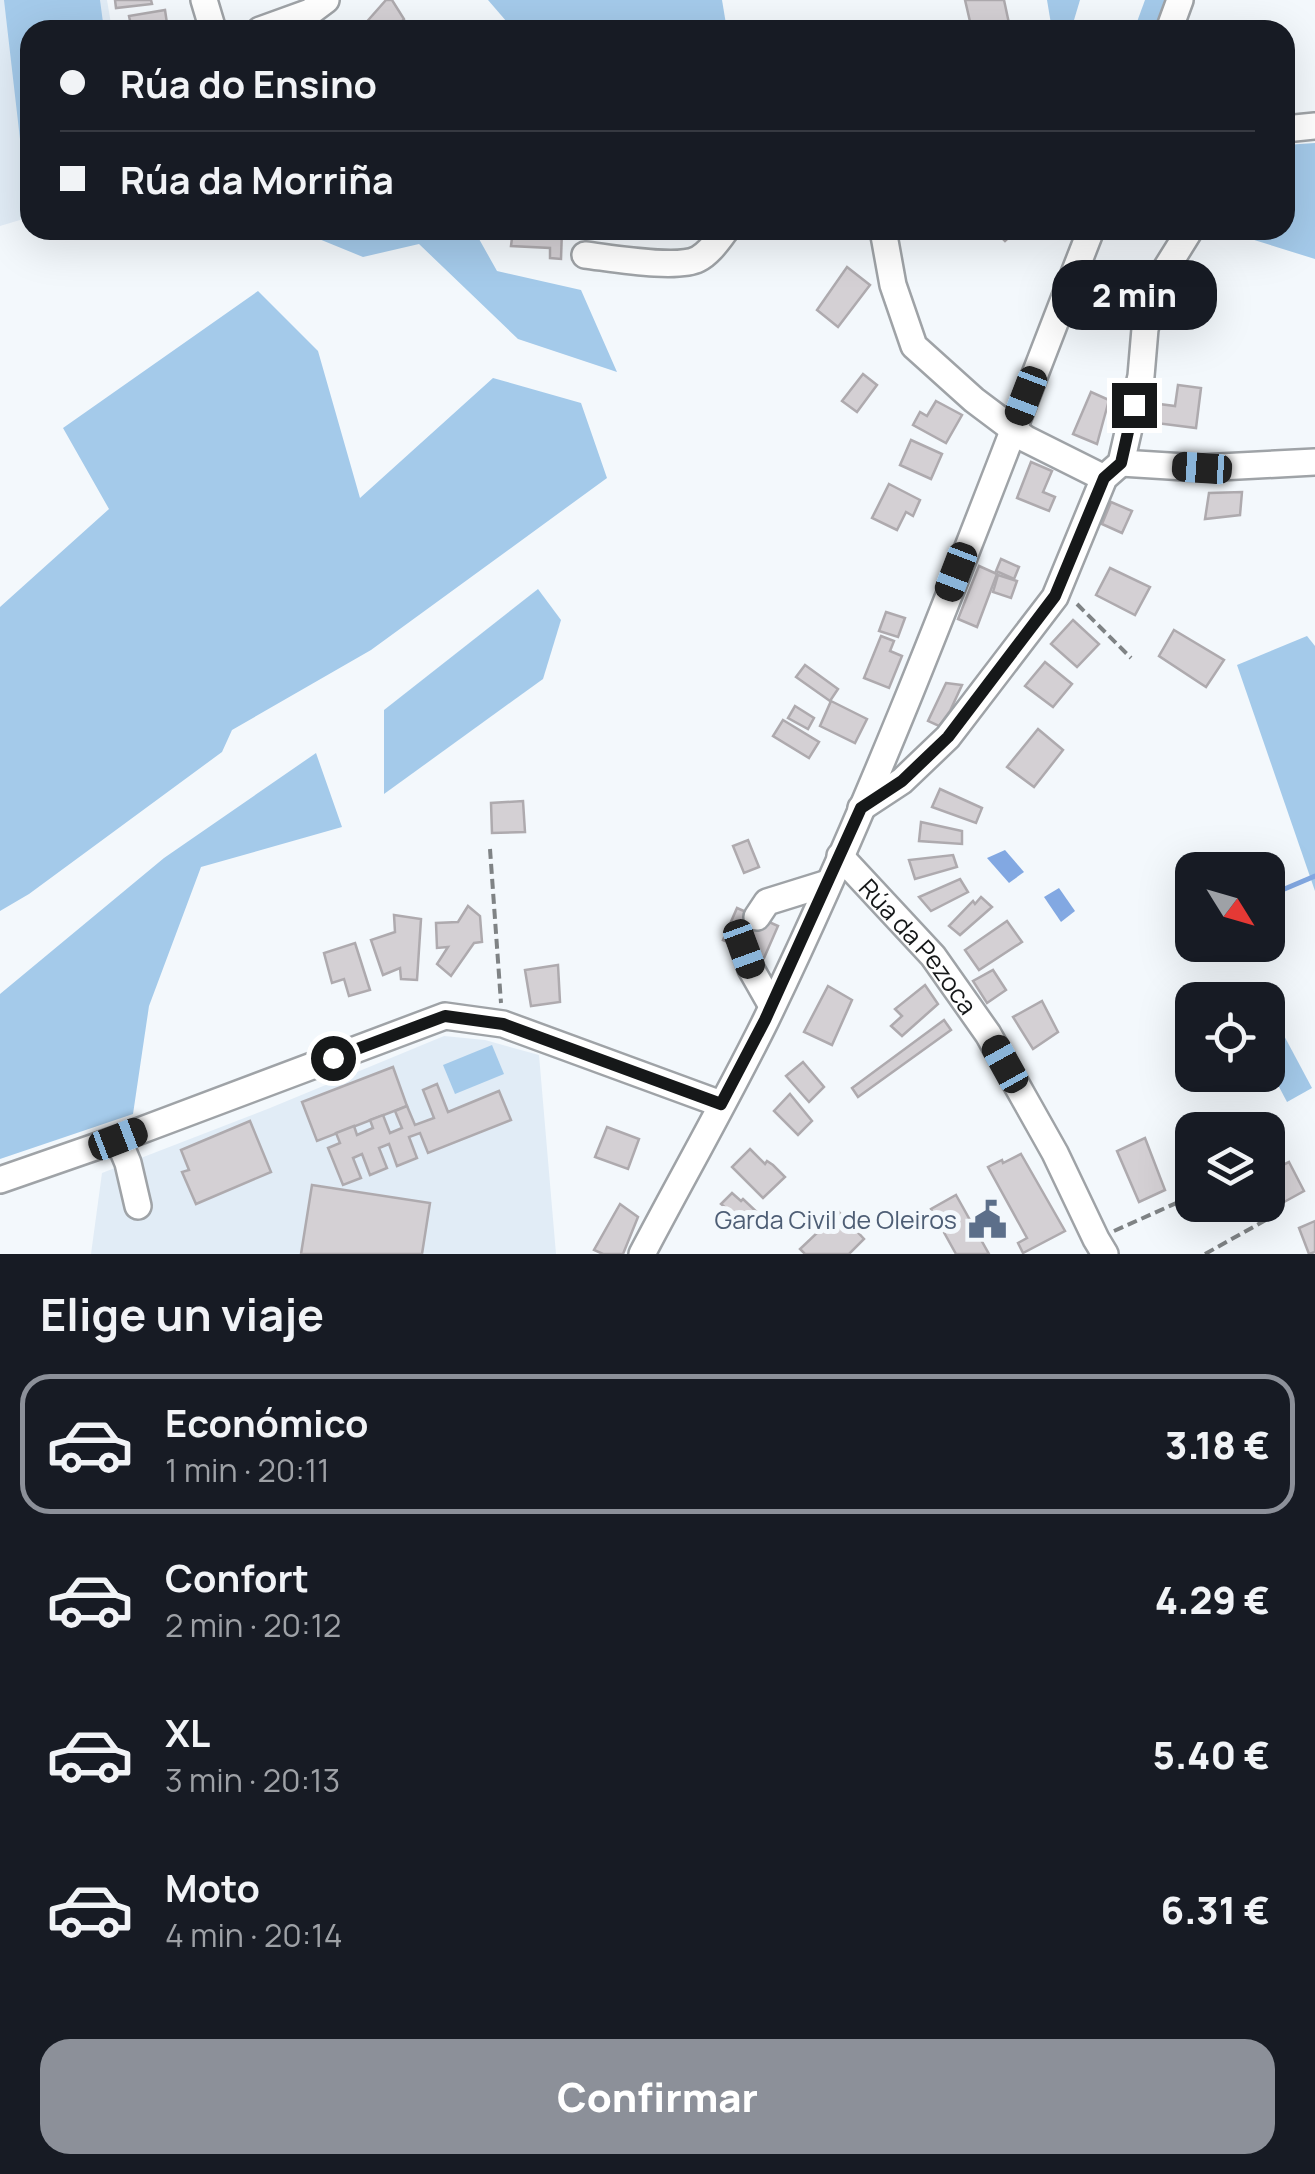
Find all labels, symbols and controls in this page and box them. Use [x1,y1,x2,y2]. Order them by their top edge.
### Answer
text: Rúa do Ensino [120,57,377,109]
text: Rúa da Morriña [120,153,394,205]
callout: 2 min [1052,260,1216,330]
text: 2 min [1092,273,1177,317]
car [1001,363,1051,429]
route end [1112,383,1157,428]
car [1171,451,1233,485]
car [931,539,981,605]
north arrow [1175,852,1285,962]
map controls [1175,852,1285,1222]
street label: Rúa da Pezoca [852,871,986,1021]
car [720,916,768,982]
button: locate [1175,982,1285,1092]
car [977,1030,1033,1098]
route start [311,1036,356,1081]
button: layers [1175,1112,1285,1222]
car [85,1114,151,1164]
public building icon: Garda Civil de Oleiros [966,1198,1008,1240]
place label: Garda Civil de Oleiros [715,1202,957,1237]
text: Elige un viaje [40,1283,324,1345]
text: Económico [165,1396,369,1448]
icon: car [45,1399,135,1489]
text: 3.18 € [1165,1418,1270,1470]
text: 1 min · 20:11 [165,1448,330,1492]
text: Confort [165,1551,309,1603]
icon: car [45,1554,135,1644]
text: 4.29 € [1155,1573,1270,1625]
text: 2 min · 20:12 [165,1603,341,1647]
text: XL [165,1706,210,1758]
icon: car [45,1709,135,1799]
text: 5.40 € [1153,1728,1270,1780]
text: 3 min · 20:13 [165,1758,340,1802]
text: Moto [165,1861,260,1913]
icon: car [45,1864,135,1954]
text: 6.31 € [1161,1883,1270,1935]
text: 4 min · 20:14 [165,1913,343,1957]
button: Confirmar [40,2039,1275,2154]

